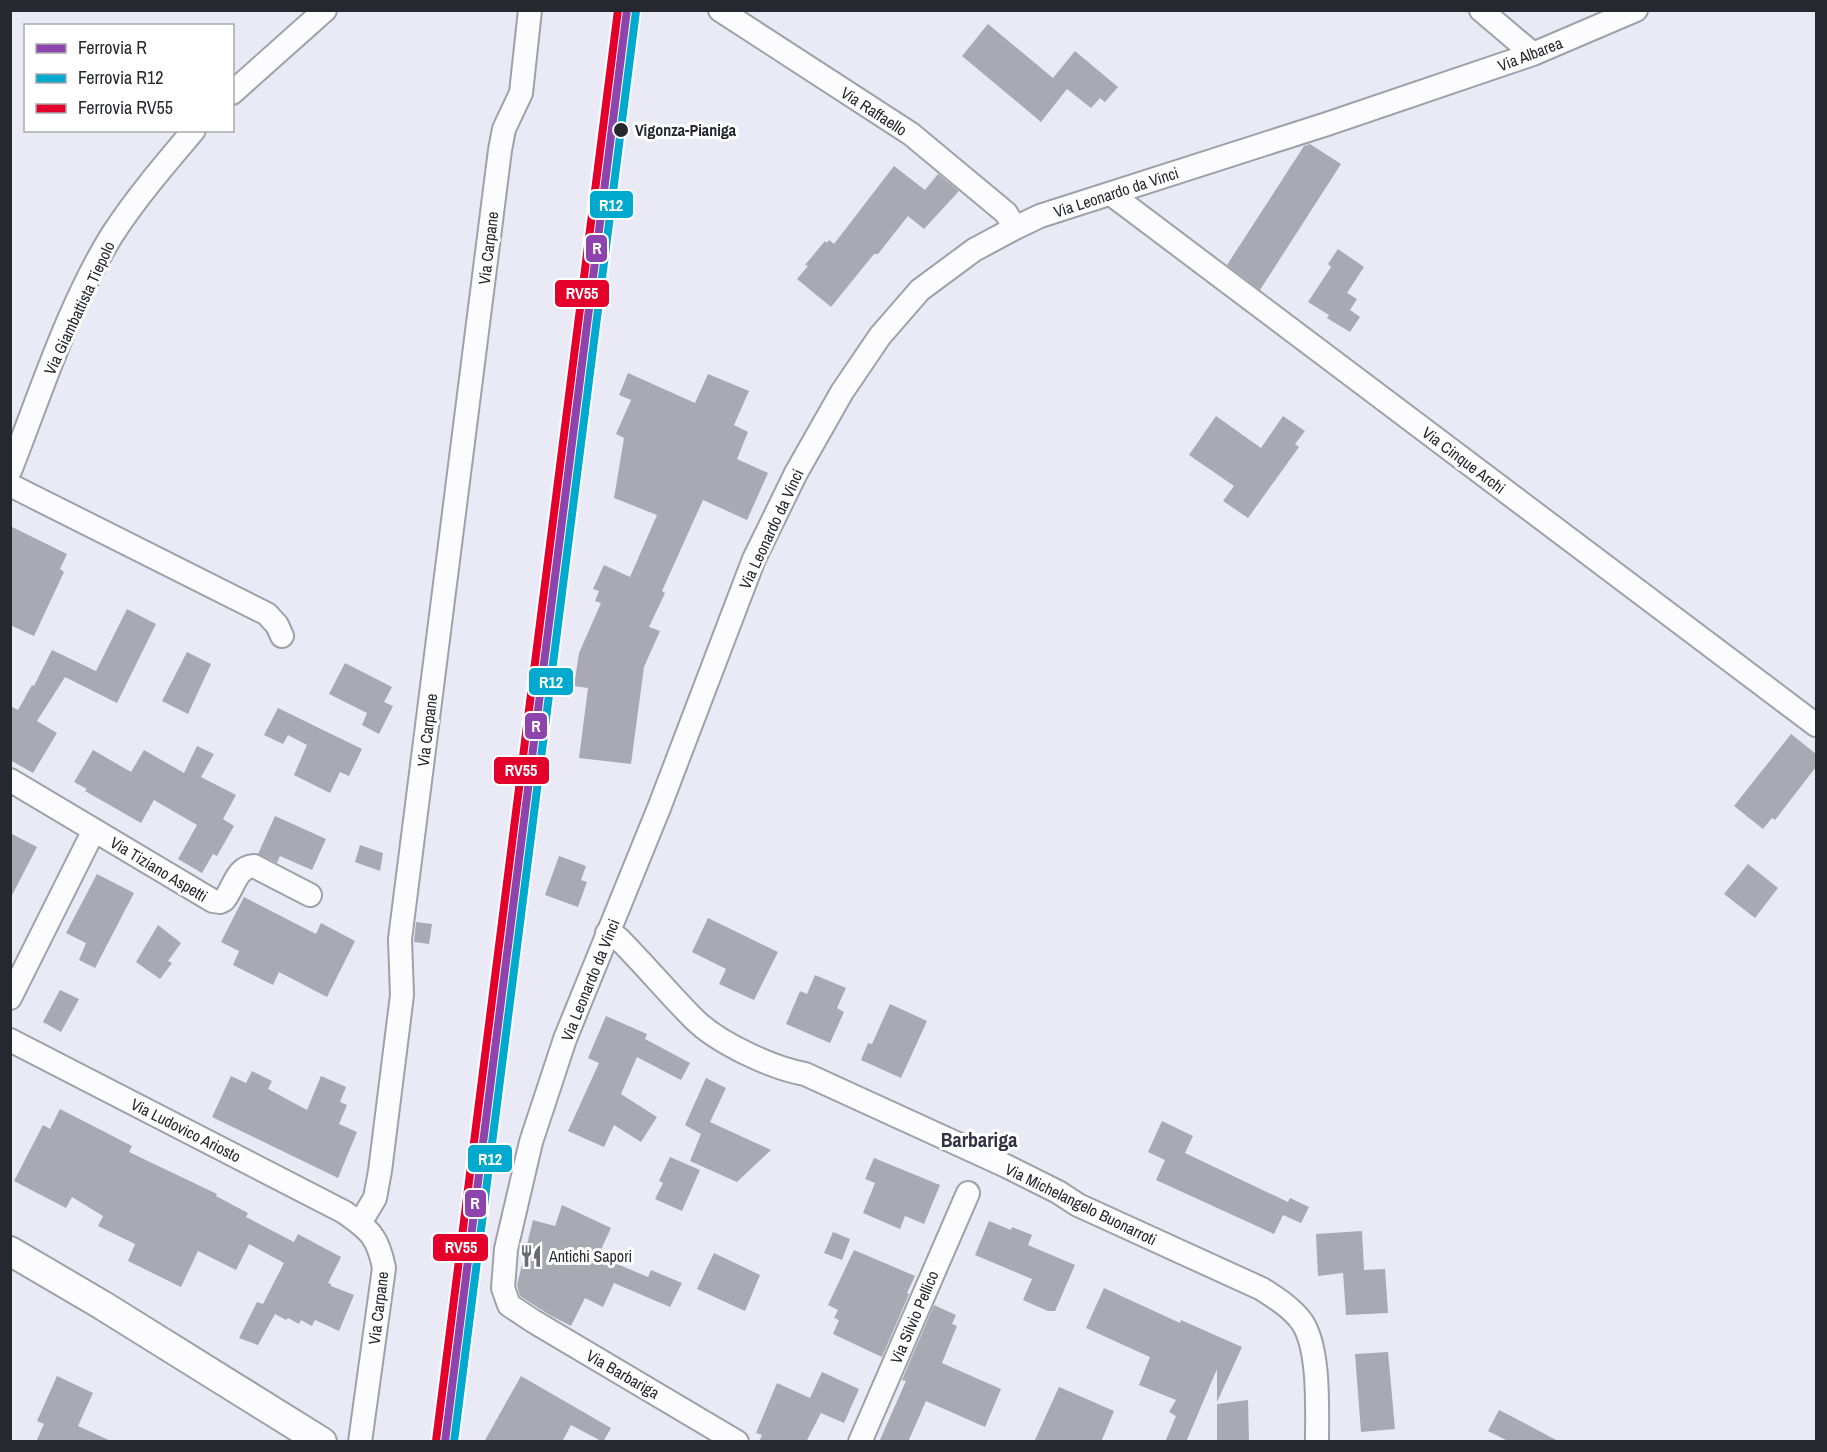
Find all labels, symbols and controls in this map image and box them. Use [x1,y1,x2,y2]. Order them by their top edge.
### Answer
legend [24,24,234,132]
street label: Via Albarea [1494,31,1566,76]
text: Ferrovia R [78,35,147,60]
text: Ferrovia R12 [78,65,163,90]
street label: Via Raffaello [837,81,911,141]
text: Ferrovia RV55 [78,95,173,120]
place label: Vigonza-Pianiga [635,119,737,141]
marker: Vigonza-Pianiga [612,121,630,139]
street label: Via Leonardo da Vinci [1051,161,1181,223]
line badge: R12 [589,190,634,219]
text: R12 [599,194,623,216]
street label: Via Carpane [473,210,503,286]
line badge: R [585,234,608,263]
text: R [592,237,602,259]
street label: Via Giambattista Tiepolo [38,238,120,378]
line badge: RV55 [554,279,610,308]
text: RV55 [566,282,598,304]
street label: Via Cinque Archi [1418,421,1510,499]
street label: Via Leonardo da Vinci [734,465,808,593]
line badge: R12 [528,667,574,696]
text: R12 [539,671,563,693]
street label: Via Carpane [412,692,442,768]
line badge: R [524,712,548,740]
text: R [531,715,541,737]
line badge: RV55 [493,756,550,785]
text: RV55 [505,759,537,781]
street label: Via Tiziano Aspetti [106,831,212,907]
street label: Via Leonardo da Vinci [555,916,625,1044]
street label: Via Ludovico Ariosto [127,1093,245,1167]
district label: Barbariga [941,1126,1017,1153]
line badge: R12 [467,1144,513,1173]
text: R12 [478,1148,502,1170]
street label: Via Michelangelo Buonarroti [1002,1158,1160,1250]
line badge: R [464,1189,487,1218]
text: R [470,1192,480,1214]
line badge: RV55 [432,1233,489,1262]
text: RV55 [445,1236,477,1258]
restaurant icon: Antichi Sapori [518,1243,544,1269]
place label: Antichi Sapori [548,1245,632,1267]
street label: Via Silvio Pellico [885,1267,943,1367]
street label: Via Carpane [363,1270,393,1346]
street label: Via Barbariga [583,1344,664,1404]

